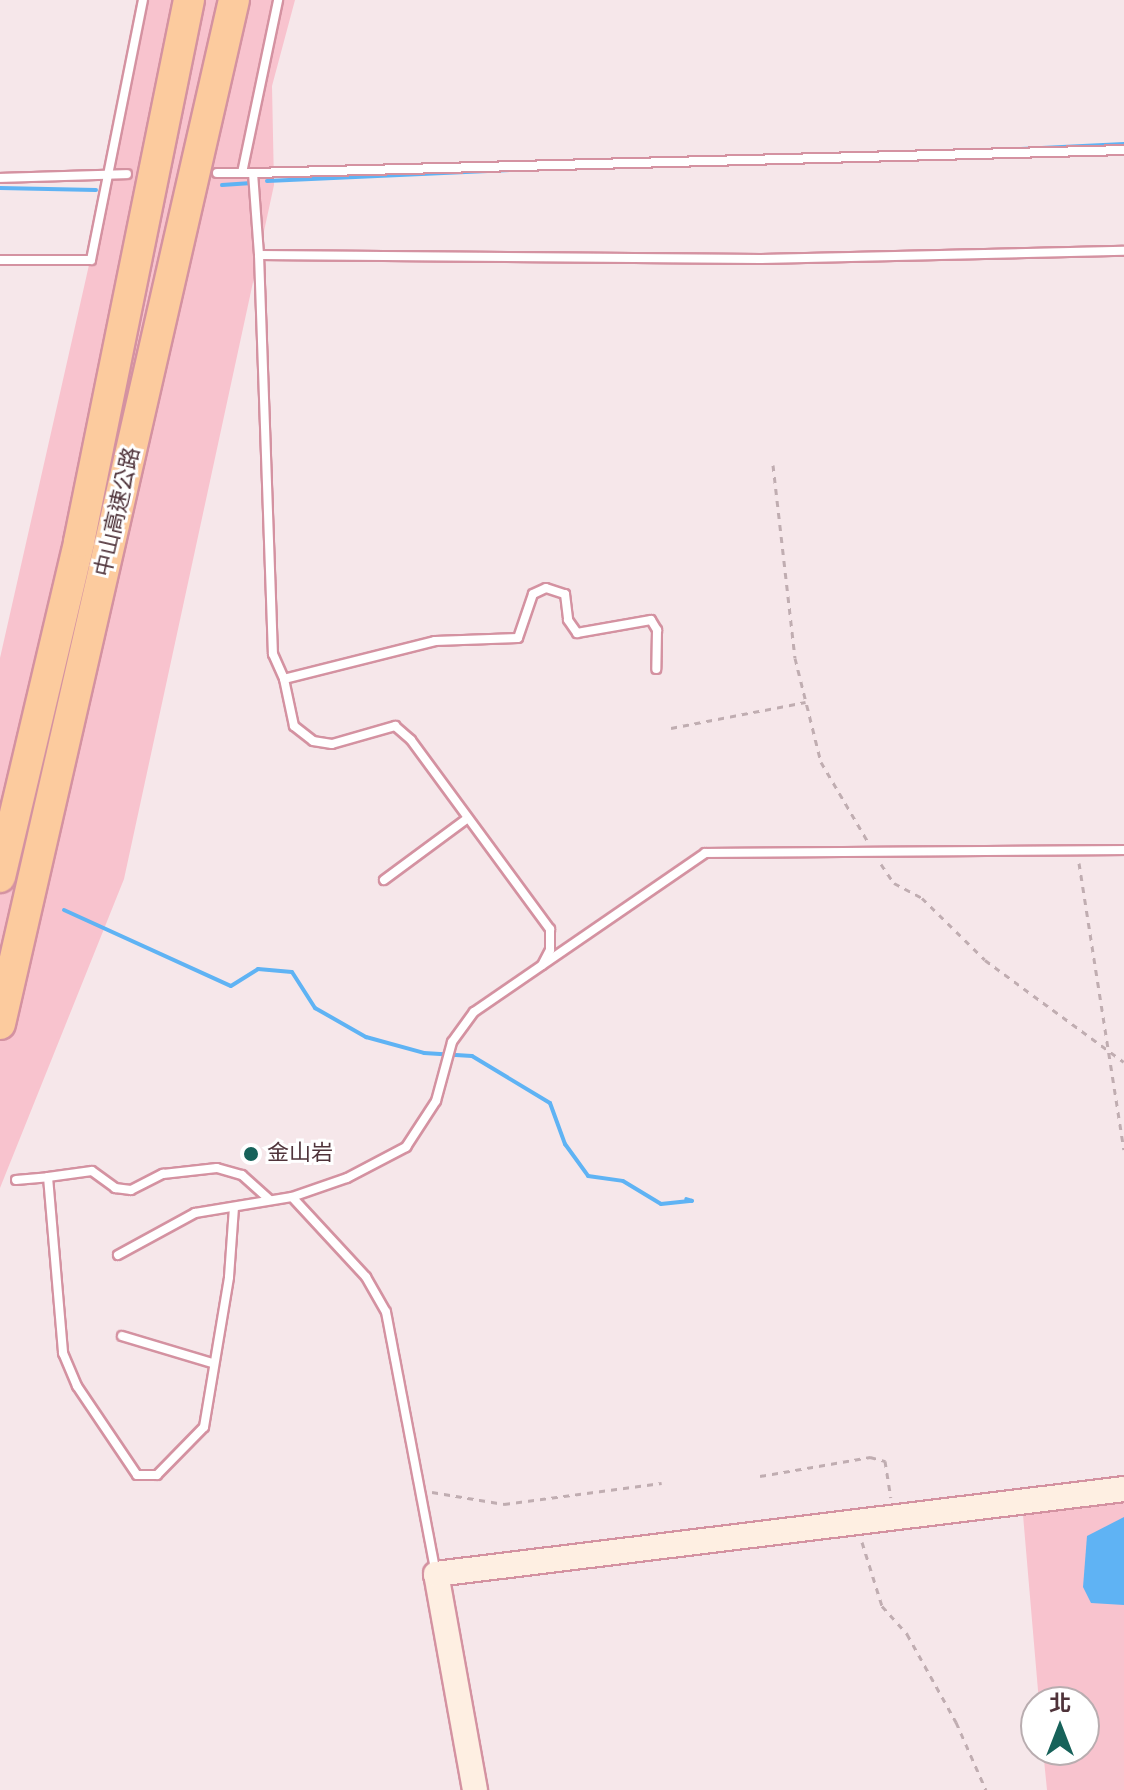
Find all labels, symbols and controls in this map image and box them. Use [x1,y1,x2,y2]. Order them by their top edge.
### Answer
street label: 中山高速公路 [90,445,146,579]
place label: 金山岩 [267,1141,333,1167]
marker: 金山岩 [242,1145,260,1163]
north arrow [1020,1686,1100,1766]
text: 北 [1049,1688,1071,1720]

